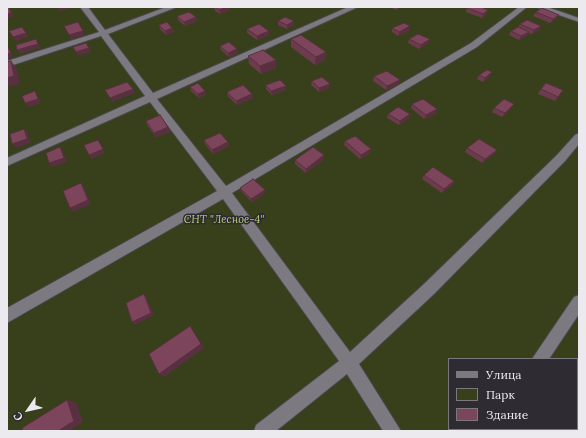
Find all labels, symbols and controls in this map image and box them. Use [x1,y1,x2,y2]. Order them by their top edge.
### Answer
park label: СНТ "Лесное-4" [184,213,264,227]
legend [448,358,578,430]
text: Улица [486,367,522,382]
text: Парк [486,387,515,402]
north arrow [8,390,48,430]
text: Здание [486,407,528,422]
text: С [10,410,26,424]

